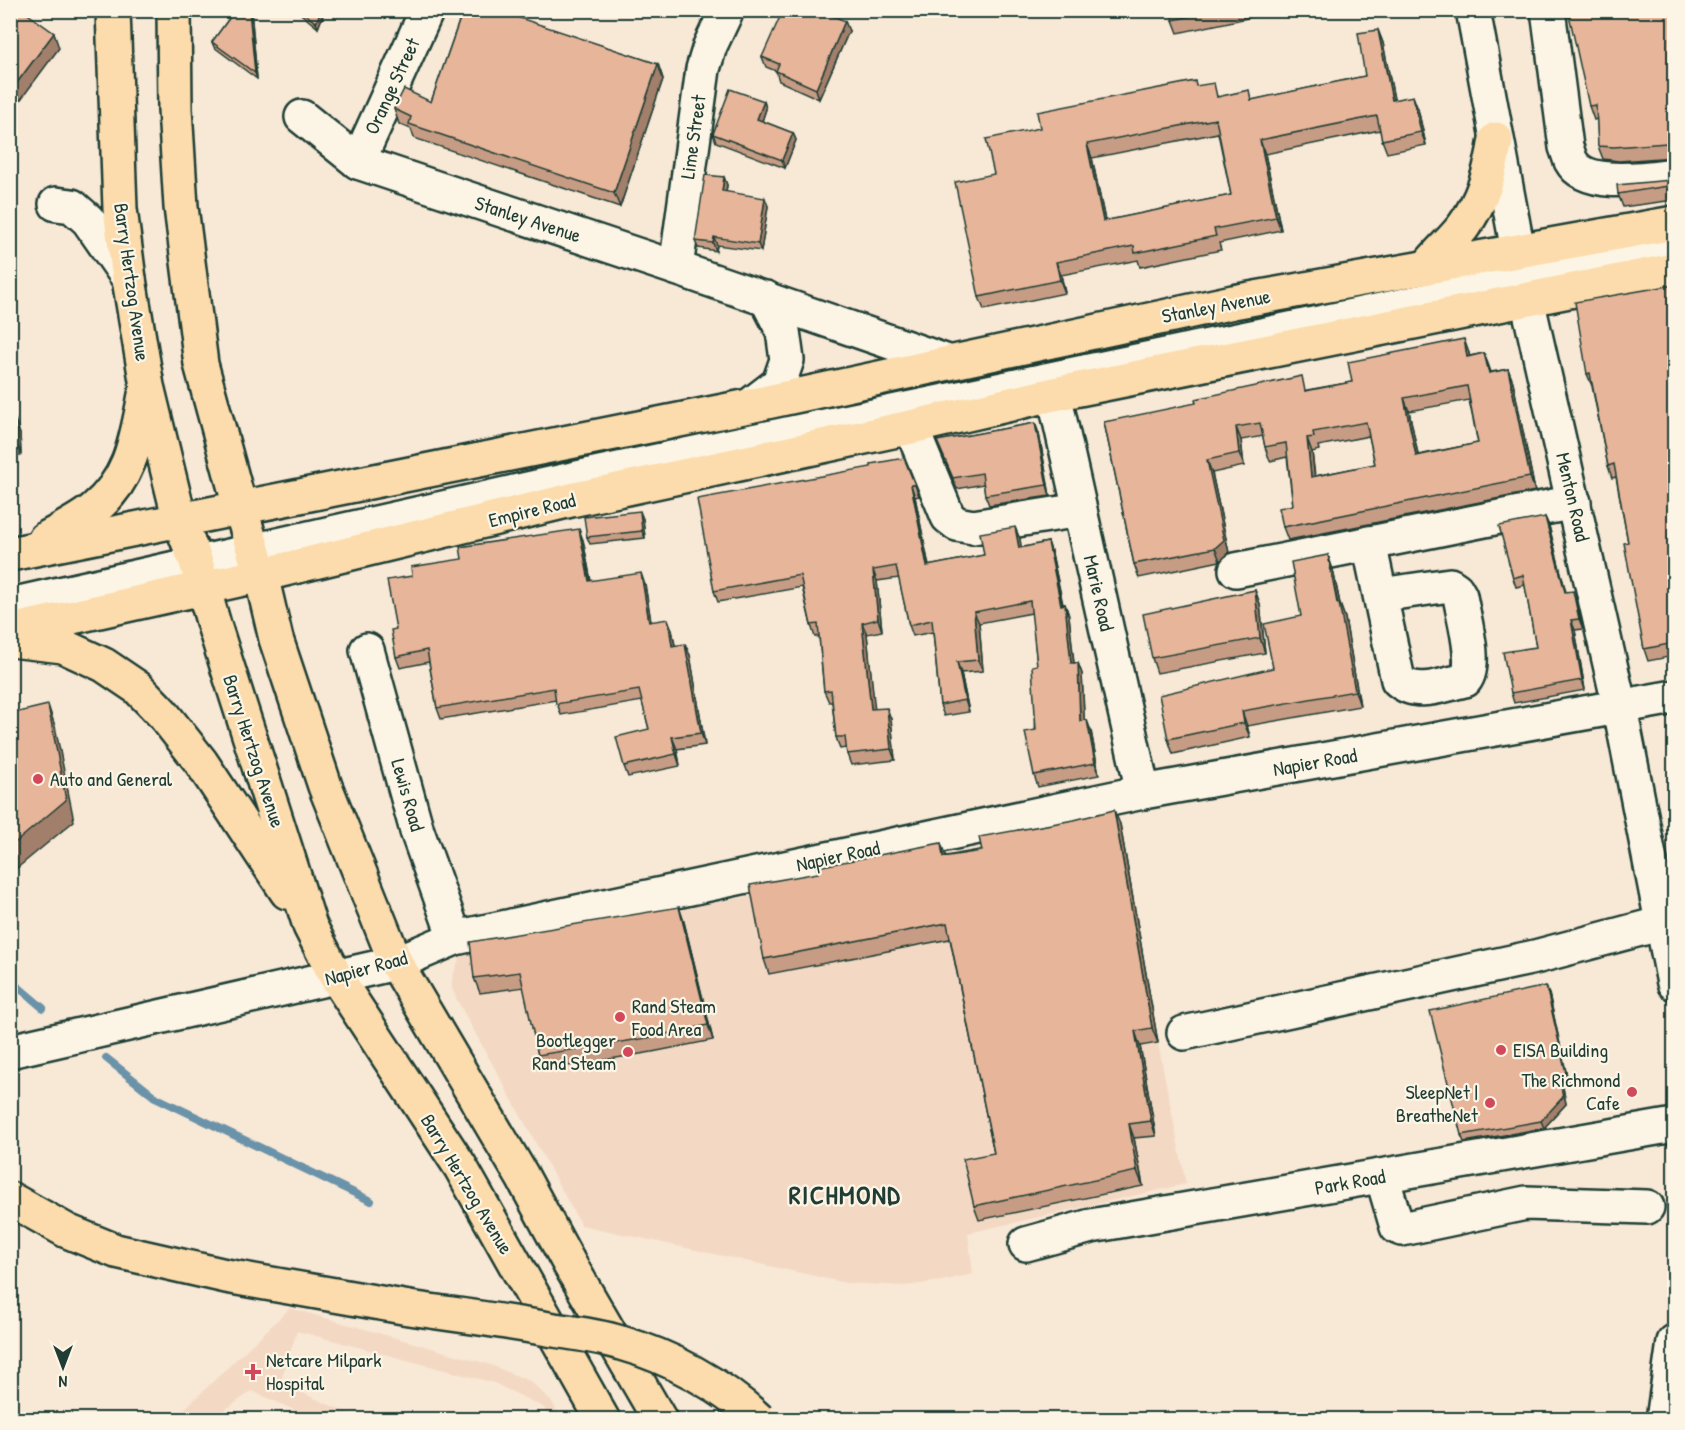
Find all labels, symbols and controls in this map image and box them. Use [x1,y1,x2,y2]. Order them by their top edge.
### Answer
street label: Orange Street [357,32,426,139]
street label: Lime Street [673,92,712,181]
street label: Stanley Avenue [472,189,585,248]
street label: Barry Hertzog Avenue [108,201,157,363]
street label: Stanley Avenue [1159,282,1273,329]
street label: Menton Road [1550,450,1597,544]
street label: Empire Road [486,486,578,533]
street label: Marie Road [1078,552,1121,634]
street label: Barry Hertzog Avenue [217,671,292,831]
street label: Napier Road [1271,741,1359,782]
street label: Lewis Road [385,755,432,834]
place label: Auto and General [50,765,173,792]
marker: Auto and General [31,772,45,786]
street label: Napier Road [794,833,882,878]
street label: Napier Road [322,943,410,992]
place label: Rand Steam Food Area [631,992,716,1042]
marker: Rand Steam Food Area [613,1010,627,1024]
place label: Bootlegger Rand Steam [532,1026,616,1076]
place label: EISA Building [1513,1036,1608,1063]
marker: EISA Building [1494,1043,1508,1057]
marker: Bootlegger Rand Steam [621,1045,635,1059]
place label: The Richmond Cafe [1521,1066,1620,1116]
place label: SleepNet | BreatheNet [1396,1078,1479,1128]
marker: The Richmond Cafe [1625,1085,1639,1099]
marker: SleepNet | BreatheNet [1483,1096,1497,1110]
street label: Barry Hertzog Avenue [415,1109,520,1259]
street label: Park Road [1313,1162,1387,1201]
district label: RICHMOND [789,1177,901,1212]
north arrow [33,1337,93,1397]
place label: Netcare Milpark Hospital [266,1346,381,1396]
marker: Netcare Milpark Hospital [244,1363,262,1381]
text: N [58,1371,67,1393]

